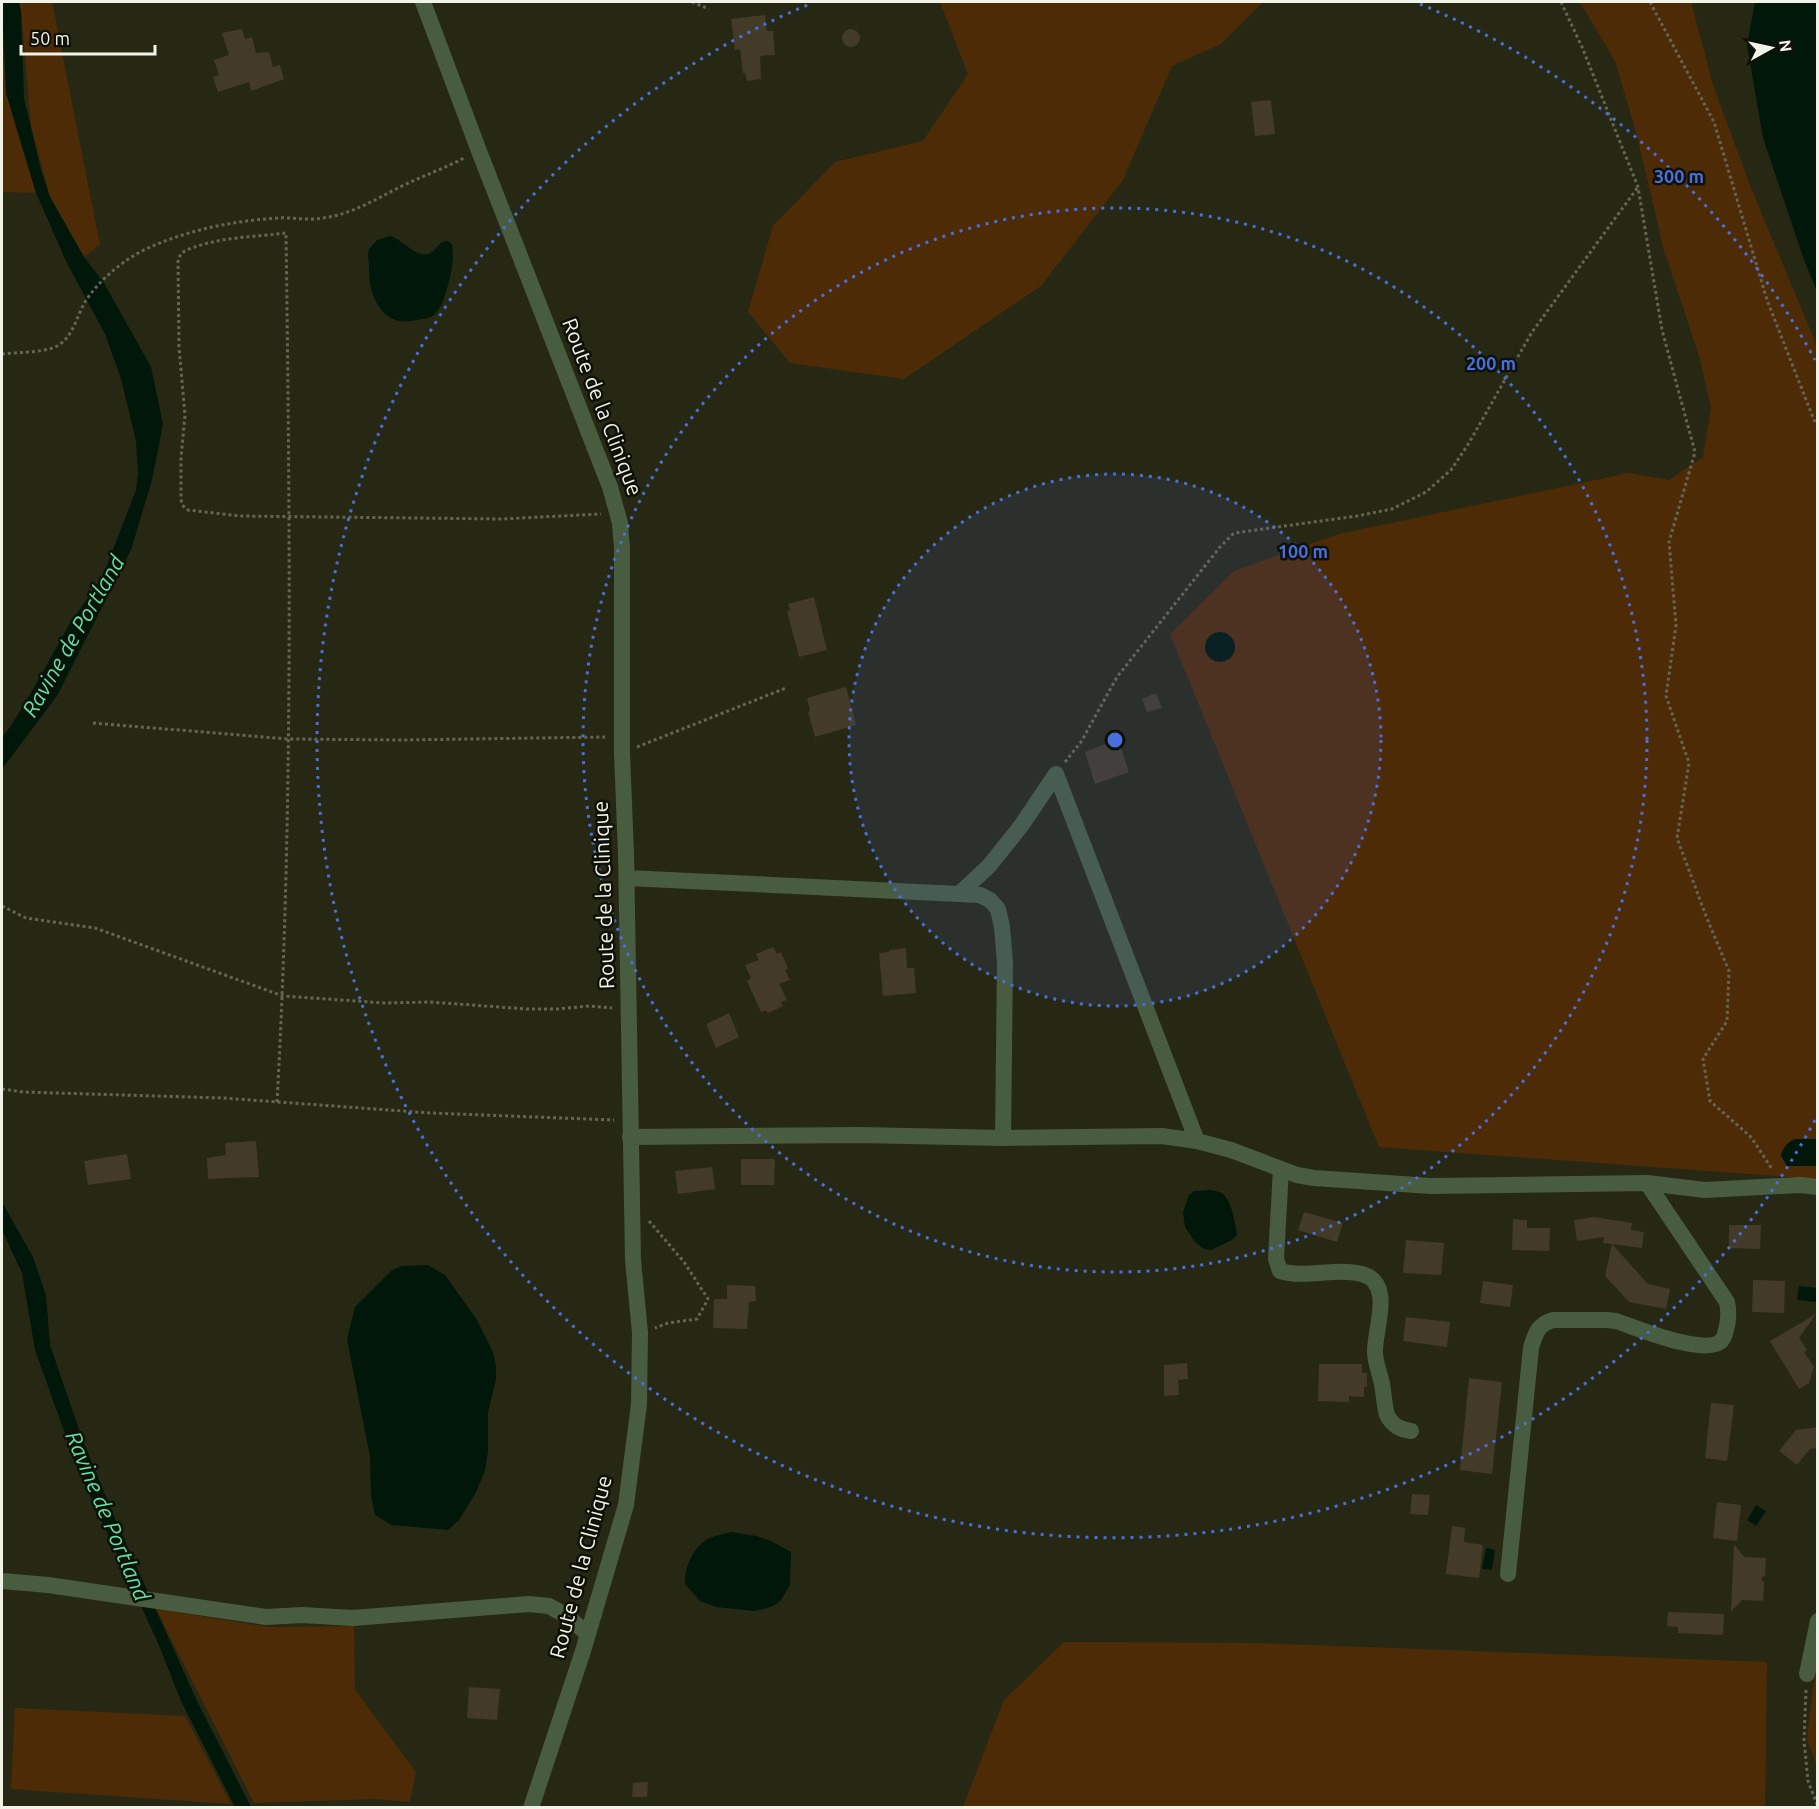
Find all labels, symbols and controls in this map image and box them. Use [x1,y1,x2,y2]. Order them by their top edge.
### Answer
scale bar [21,18,154,56]
north arrow [1741,18,1801,78]
text: 50 m [30,28,70,48]
text: N [1776,39,1796,53]
text: 300 m [1654,166,1704,186]
street label: Route de la Clinique [558,314,648,499]
text: 200 m [1466,353,1516,373]
text: 100 m [1278,541,1328,561]
water label: Ravine de Portland [16,550,129,721]
centre of rings [1105,730,1125,750]
street label: Route de la Clinique [588,801,618,989]
water label: Ravine de Portland [61,1427,156,1605]
street label: Route de la Clinique [544,1473,616,1661]

